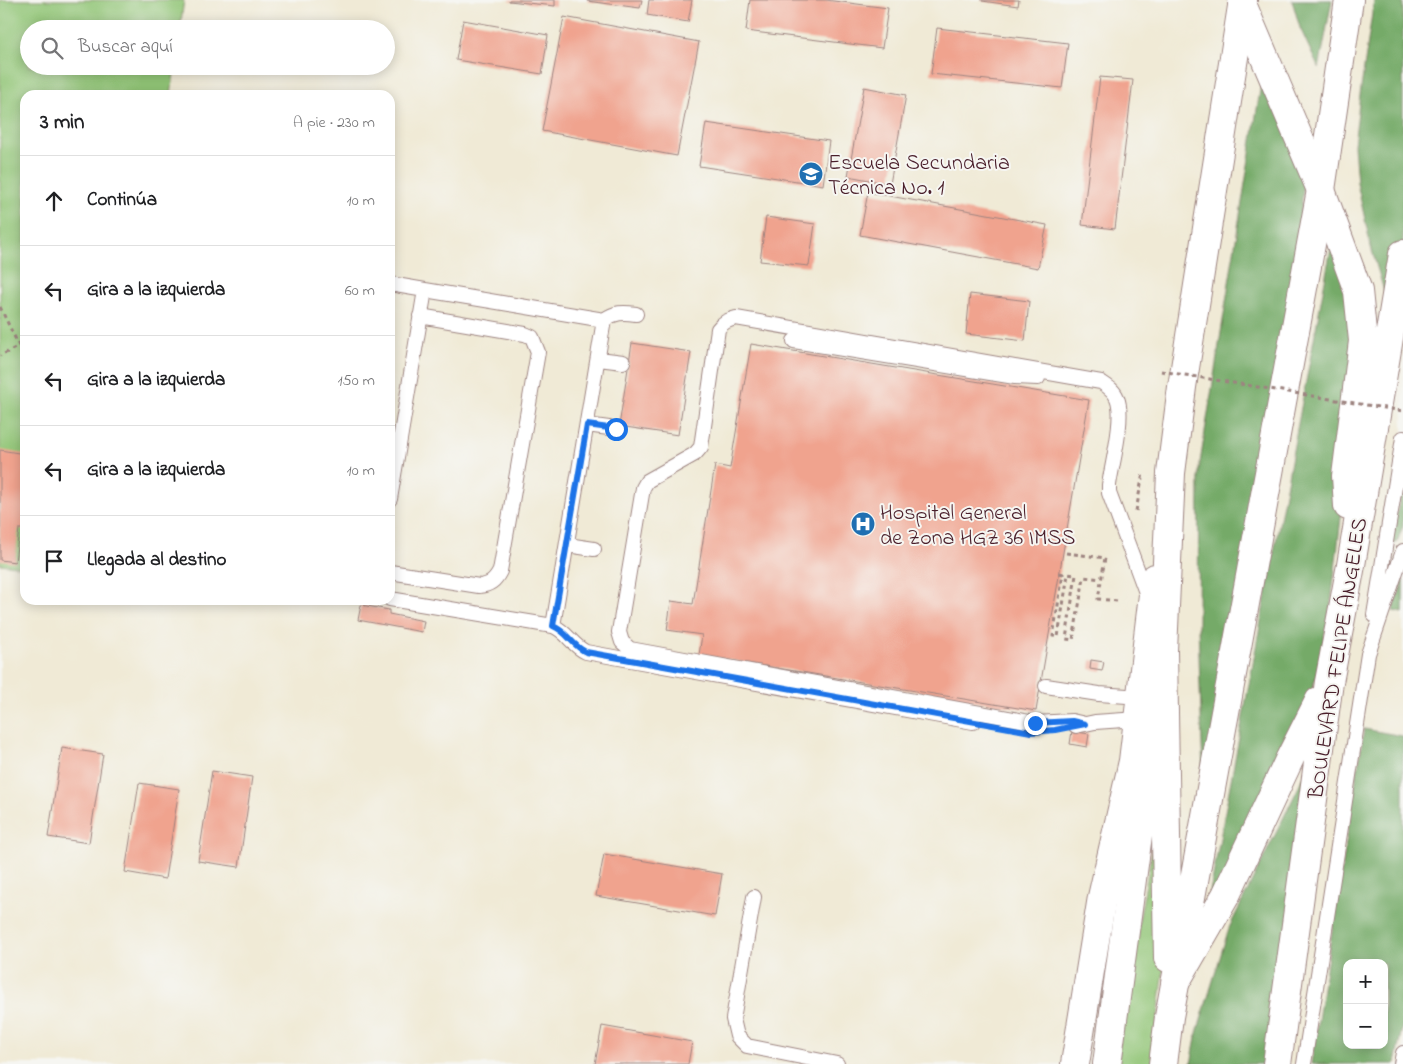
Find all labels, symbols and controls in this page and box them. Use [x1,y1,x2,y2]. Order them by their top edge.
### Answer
search box [20,20,395,75]
icon: search [38,34,66,62]
text: Buscar aquí [78,34,173,61]
text: 3 min [40,108,84,138]
text: A pie · 230 m [293,111,375,135]
place label: Escuela Secundaria Técnica No. 1 [828,148,1010,205]
school or university icon: Escuela Secundaria Técnica No. 1 [798,161,824,187]
icon: ahead [40,187,68,215]
text: Continúa [87,187,157,214]
text: 10 m [347,189,375,213]
icon: left [40,277,68,305]
text: Gira a la izquierda [87,277,225,304]
text: 60 m [345,279,375,303]
icon: left [40,367,68,395]
text: Gira a la izquierda [87,367,225,394]
text: 150 m [337,369,375,393]
route start [605,418,628,441]
icon: left [40,457,68,485]
text: Gira a la izquierda [87,457,225,484]
text: 10 m [347,459,375,483]
place label: Hospital General de Zona HGZ 36 IMSS [880,498,1076,555]
hospital icon: Hospital General de Zona HGZ 36 IMSS [850,511,876,537]
street label: BOULEVARD FELIPE ÁNGELES [1301,515,1377,803]
icon: arrive [40,547,68,575]
text: Llegada al destino [87,547,226,574]
route end [1024,712,1047,735]
map controls [1343,959,1388,1049]
button: + [1343,959,1388,1004]
button: − [1343,1004,1388,1049]

